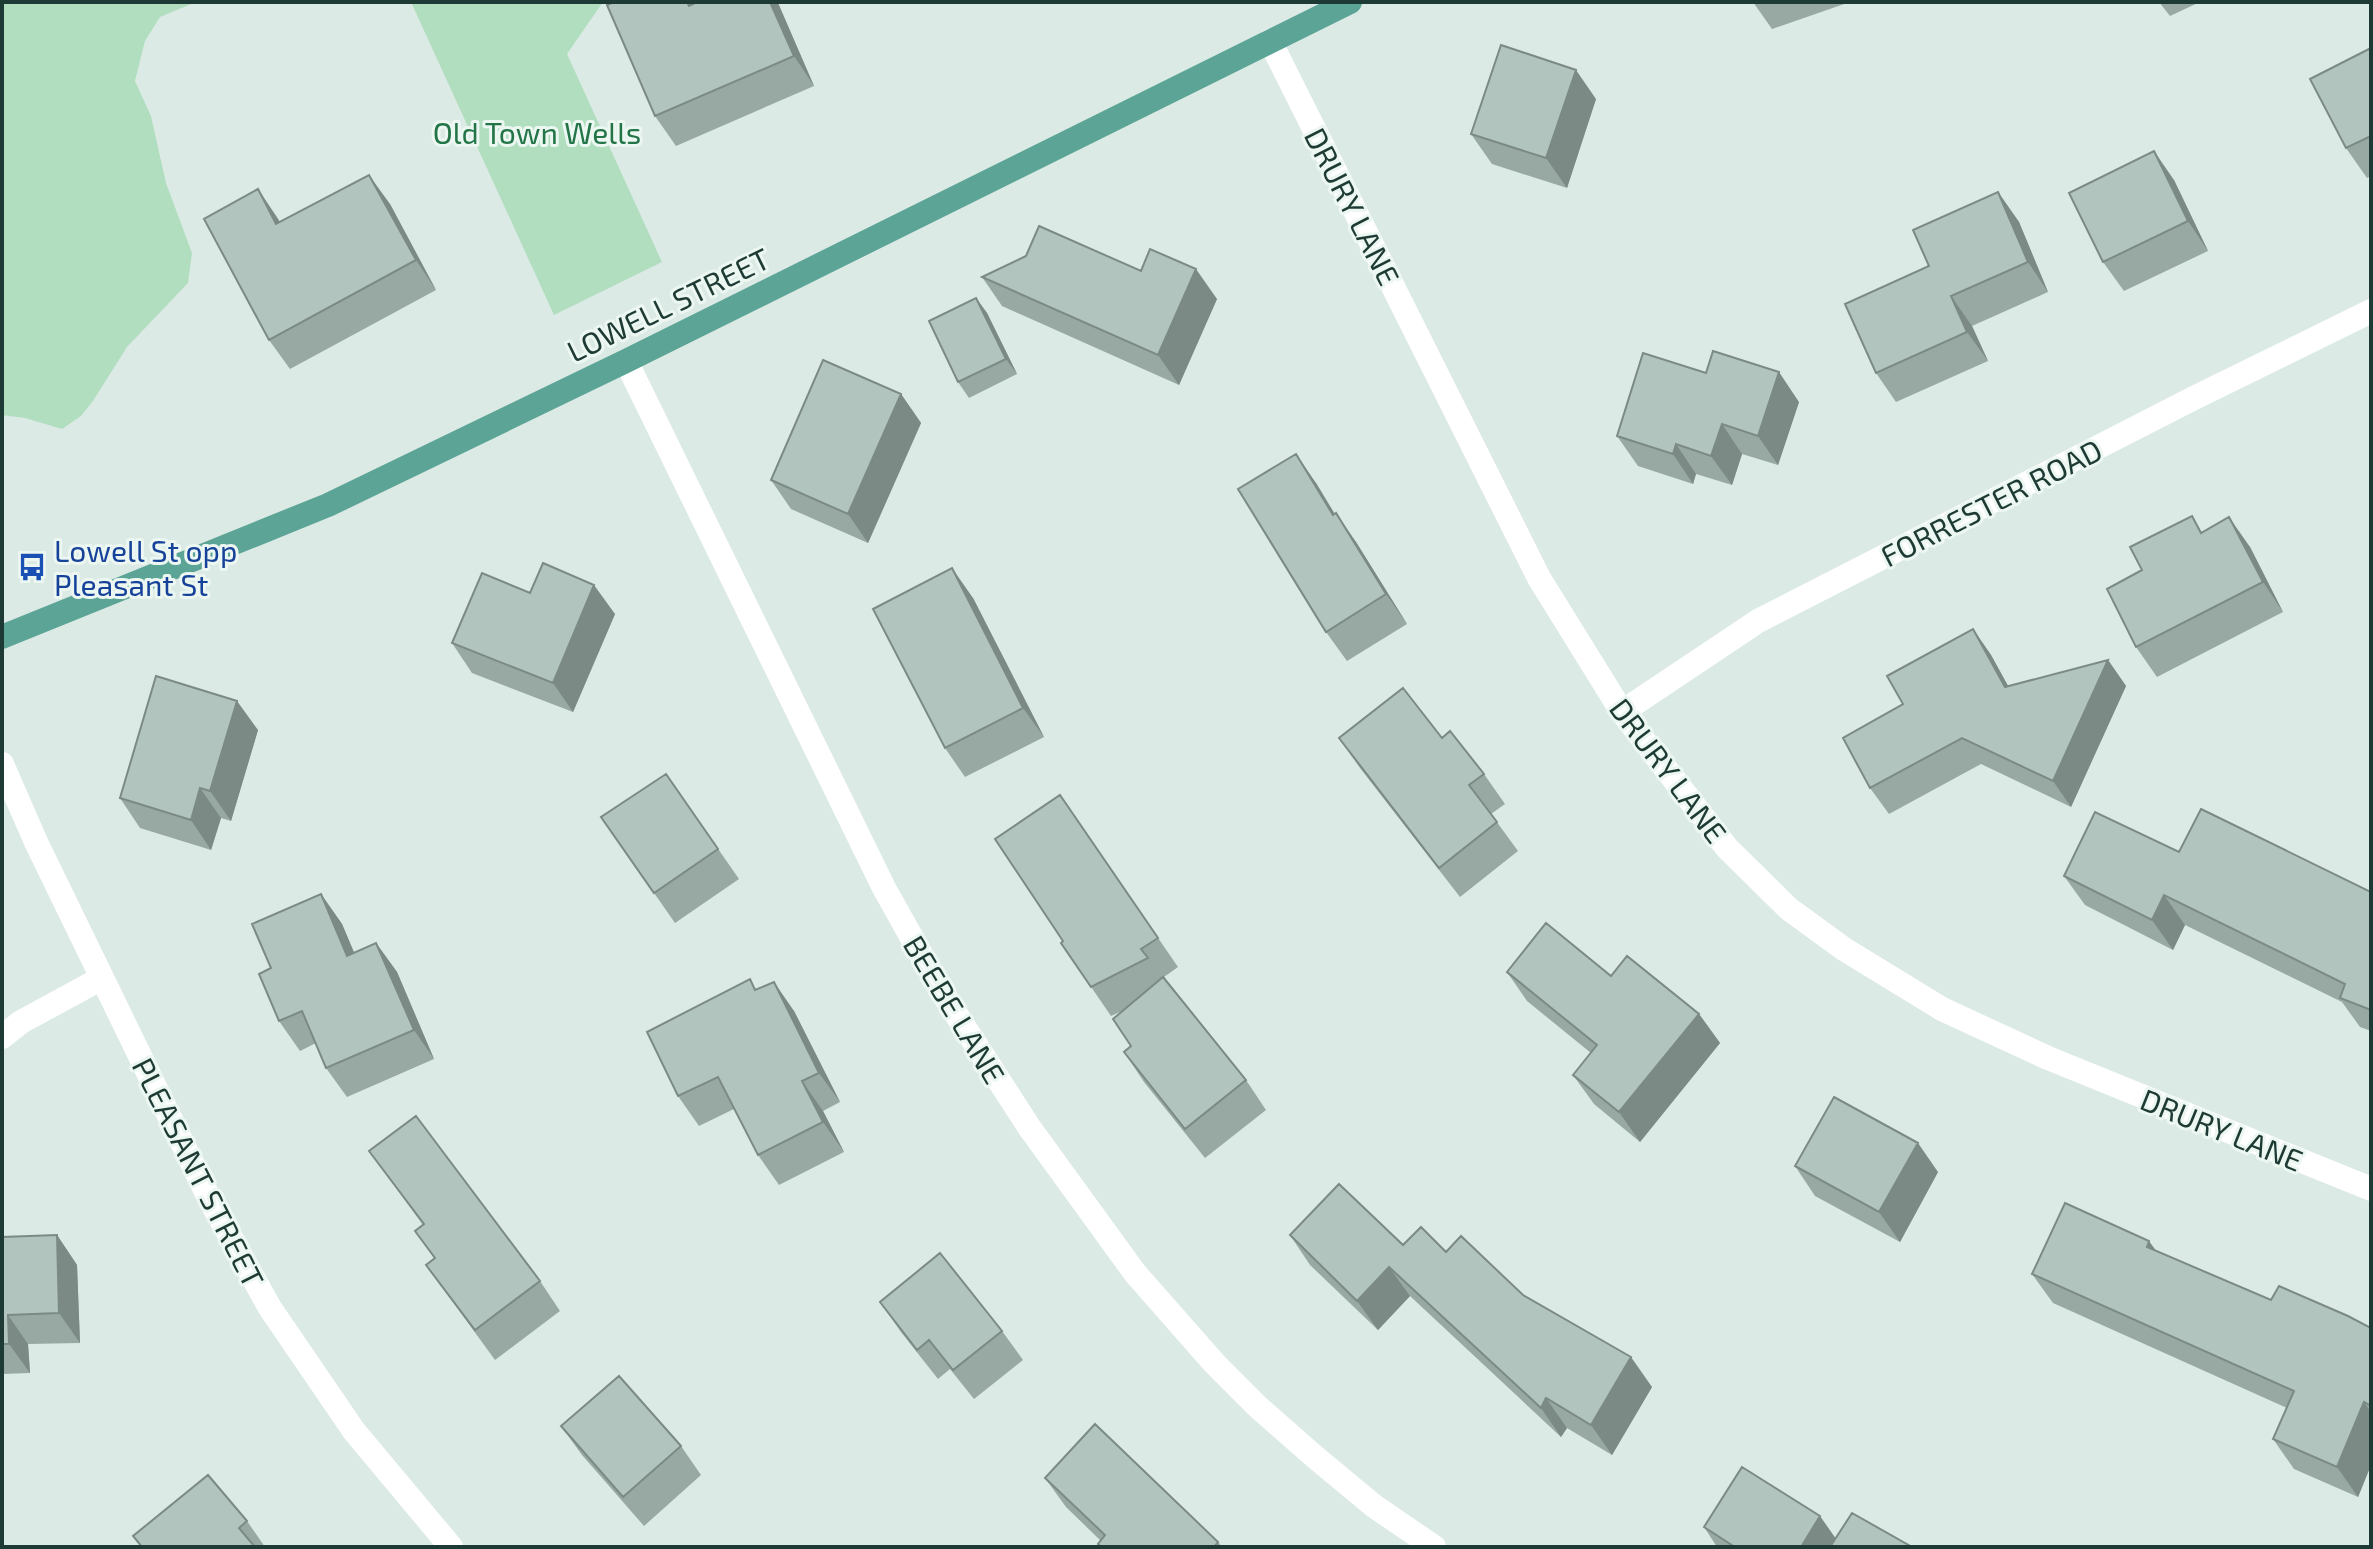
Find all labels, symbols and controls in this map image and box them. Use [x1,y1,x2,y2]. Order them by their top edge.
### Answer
park label: Old Town Wells [433,114,641,150]
street label: DRURY LANE [1298,121,1408,291]
street label: LOWELL STREET [561,239,775,369]
street label: FORRESTER ROAD [1874,431,2108,573]
place label: Lowell St opp Pleasant St [54,532,237,602]
bus stop icon: Lowell St opp Pleasant St [17,552,47,582]
street label: DRURY LANE [1603,691,1735,849]
street label: BEEBE LANE [897,928,1013,1090]
street label: PLEASANT STREET [126,1051,272,1293]
street label: DRURY LANE [2136,1080,2308,1178]

